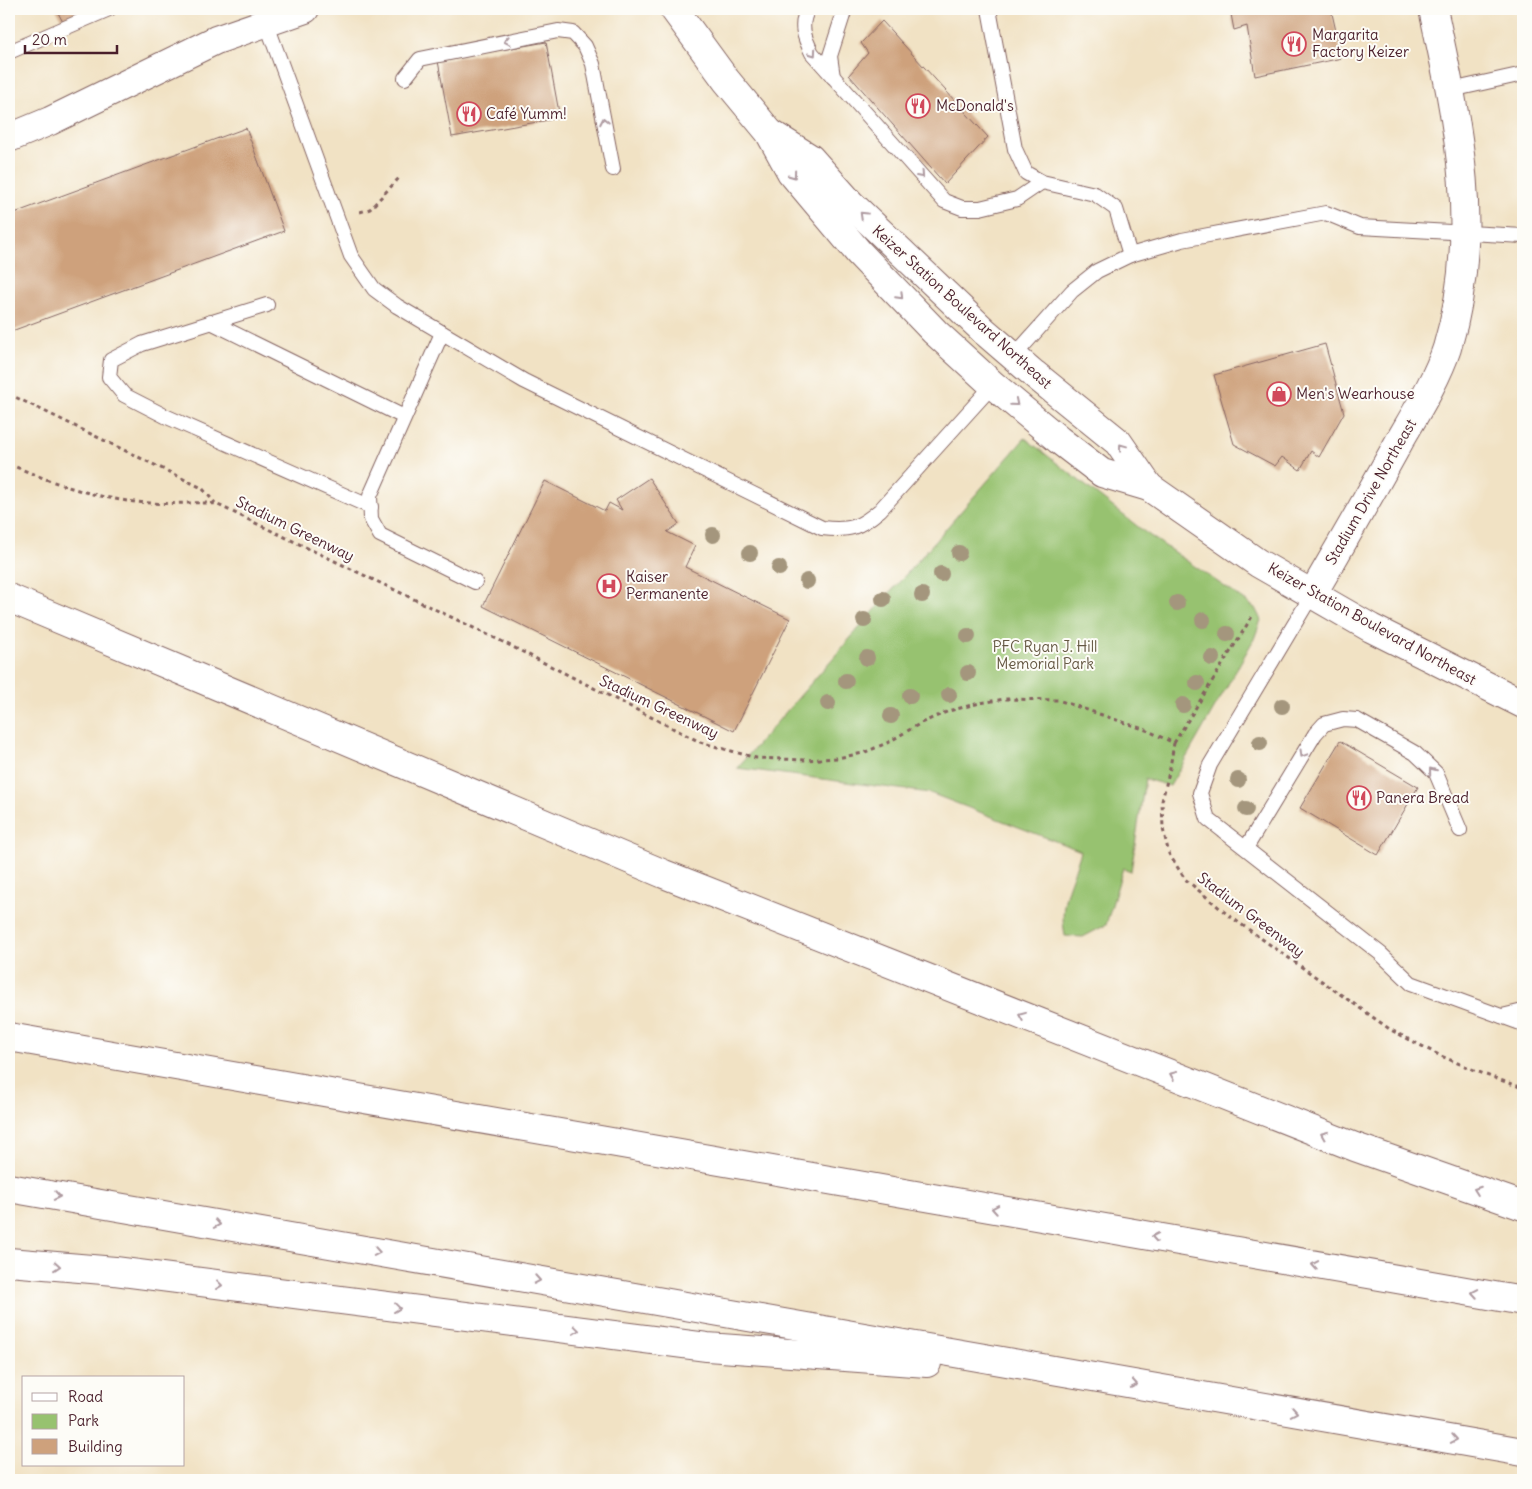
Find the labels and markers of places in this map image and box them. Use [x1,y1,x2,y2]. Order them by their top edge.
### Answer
place label: Margarita Factory Keizer [1312,25,1409,61]
restaurant icon: Margarita Factory Keizer [1281,31,1307,57]
restaurant icon: McDonald's [905,93,931,119]
place label: McDonald's [936,96,1014,115]
restaurant icon: Café Yumm! [456,101,482,127]
place label: Café Yumm! [486,104,567,123]
shop icon: Men's Wearhouse [1266,381,1292,407]
place label: Men's Wearhouse [1296,384,1414,403]
place label: Kaiser Permanente [626,567,709,603]
hospital icon: Kaiser Permanente [596,573,622,599]
restaurant icon: Panera Bread [1346,785,1372,811]
place label: Panera Bread [1376,788,1469,807]

